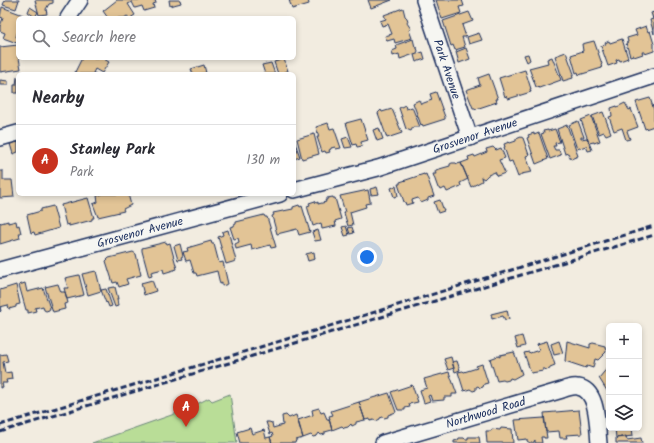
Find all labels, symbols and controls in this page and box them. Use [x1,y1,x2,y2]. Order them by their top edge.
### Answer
search box [16,16,296,60]
text: Search here [62,26,136,50]
icon: search [30,27,52,49]
street label: Park Avenue [428,37,466,102]
text: Nearby [32,85,84,112]
street label: Grosvenor Avenue [430,113,520,159]
text: Stanley Park [70,138,155,162]
text: A [41,150,49,171]
text: 130 m [246,150,280,171]
text: Park [70,162,94,183]
street label: Grosvenor Avenue [95,211,186,253]
your location [357,247,377,267]
map controls [606,323,642,431]
button: + [606,323,642,359]
button: − [606,359,642,395]
street label: Northwood Road [443,392,529,433]
pin: A [173,394,199,427]
button: layers [606,395,642,431]

